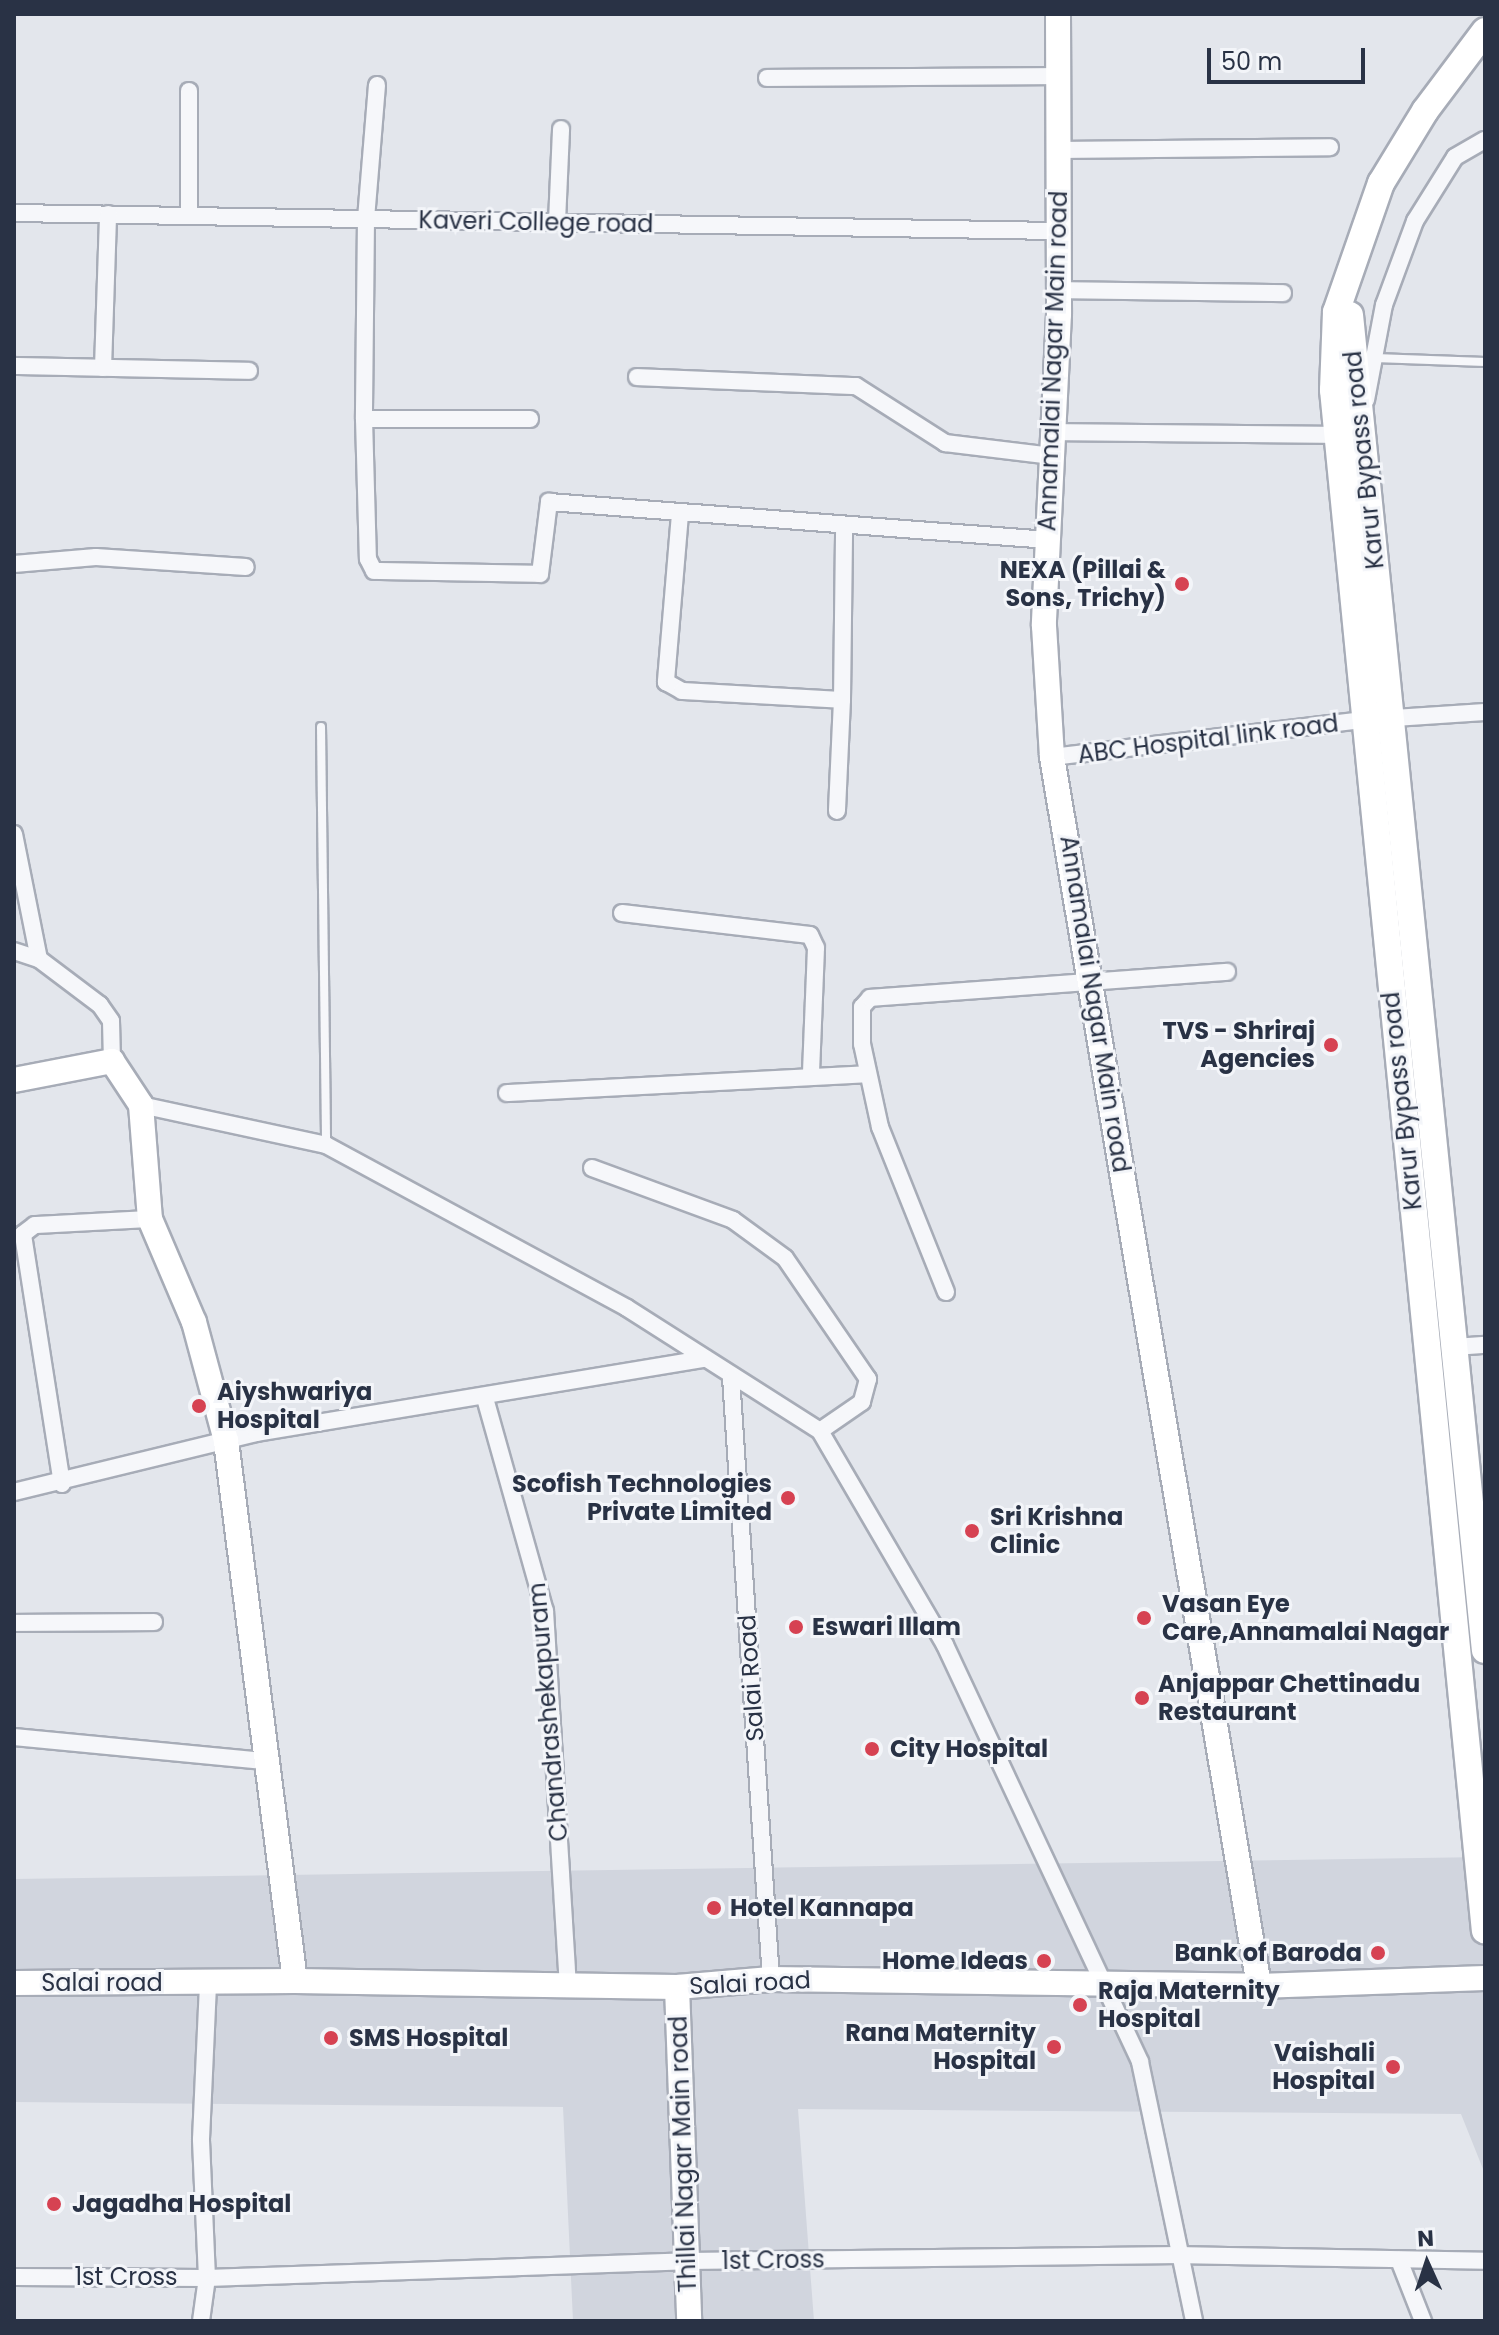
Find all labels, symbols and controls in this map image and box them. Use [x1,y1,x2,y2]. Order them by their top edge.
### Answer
scale bar [1211,32,1369,82]
text: 50 m [1221,45,1282,78]
street label: Annamalai Nagar Main road [1033,190,1073,532]
street label: Kaveri College road [418,206,654,238]
street label: Karur Bypass road [1338,350,1390,570]
place label: NEXA (Pillai & Sons, Trichy) [1000,556,1166,612]
marker: NEXA (Pillai & Sons, Trichy) [1173,575,1191,593]
street label: ABC Hospital link road [1076,709,1340,769]
street label: Annamalai Nagar Main road [1054,833,1136,1175]
street label: Karur Bypass road [1376,991,1428,1211]
place label: TVS - Shriraj Agencies [1163,1017,1315,1073]
marker: TVS - Shriraj Agencies [1322,1036,1340,1054]
place label: Aiyshwariya Hospital [217,1378,372,1434]
marker: Aiyshwariya Hospital [188,1395,210,1417]
place label: Scofish Technologies Private Limited [512,1470,772,1526]
marker: Scofish Technologies Private Limited [779,1489,797,1507]
place label: Sri Krishna Clinic [990,1503,1123,1559]
marker: Sri Krishna Clinic [961,1520,983,1542]
street label: Chandrashekapuram [522,1581,574,1843]
place label: Vasan Eye Care,Annamalai Nagar [1162,1590,1449,1646]
marker: Vasan Eye Care,Annamalai Nagar [1133,1607,1155,1629]
place label: Eswari Illam [812,1613,961,1641]
street label: Salai Road [732,1614,770,1742]
marker: Eswari Illam [787,1618,805,1636]
place label: Anjappar Chettinadu Restaurant [1158,1670,1420,1726]
marker: Anjappar Chettinadu Restaurant [1133,1689,1151,1707]
place label: City Hospital [890,1735,1048,1763]
marker: City Hospital [861,1738,883,1760]
place label: Hotel Kannapa [730,1894,914,1922]
marker: Hotel Kannapa [705,1899,723,1917]
place label: Bank of Baroda [1175,1939,1362,1967]
marker: Bank of Baroda [1369,1944,1387,1962]
place label: Home Ideas [882,1947,1028,1975]
marker: Home Ideas [1035,1952,1053,1970]
street label: Salai road [689,1965,811,2001]
street label: Salai road [41,1969,163,1997]
place label: Raja Maternity Hospital [1098,1977,1280,2033]
marker: Raja Maternity Hospital [1069,1994,1091,2016]
street label: Thillai Nagar Main road [664,2015,702,2293]
place label: Rana Maternity Hospital [845,2019,1036,2075]
place label: SMS Hospital [349,2024,508,2052]
marker: SMS Hospital [320,2027,342,2049]
marker: Rana Maternity Hospital [1043,2036,1065,2058]
place label: Vaishali Hospital [1272,2039,1375,2095]
marker: Vaishali Hospital [1382,2056,1404,2078]
place label: Jagadha Hospital [72,2190,291,2218]
marker: Jagadha Hospital [43,2193,65,2215]
north arrow [1387,2223,1467,2303]
text: N [1417,2223,1435,2254]
street label: 1st Cross [721,2245,825,2275]
street label: 1st Cross [74,2263,178,2291]

